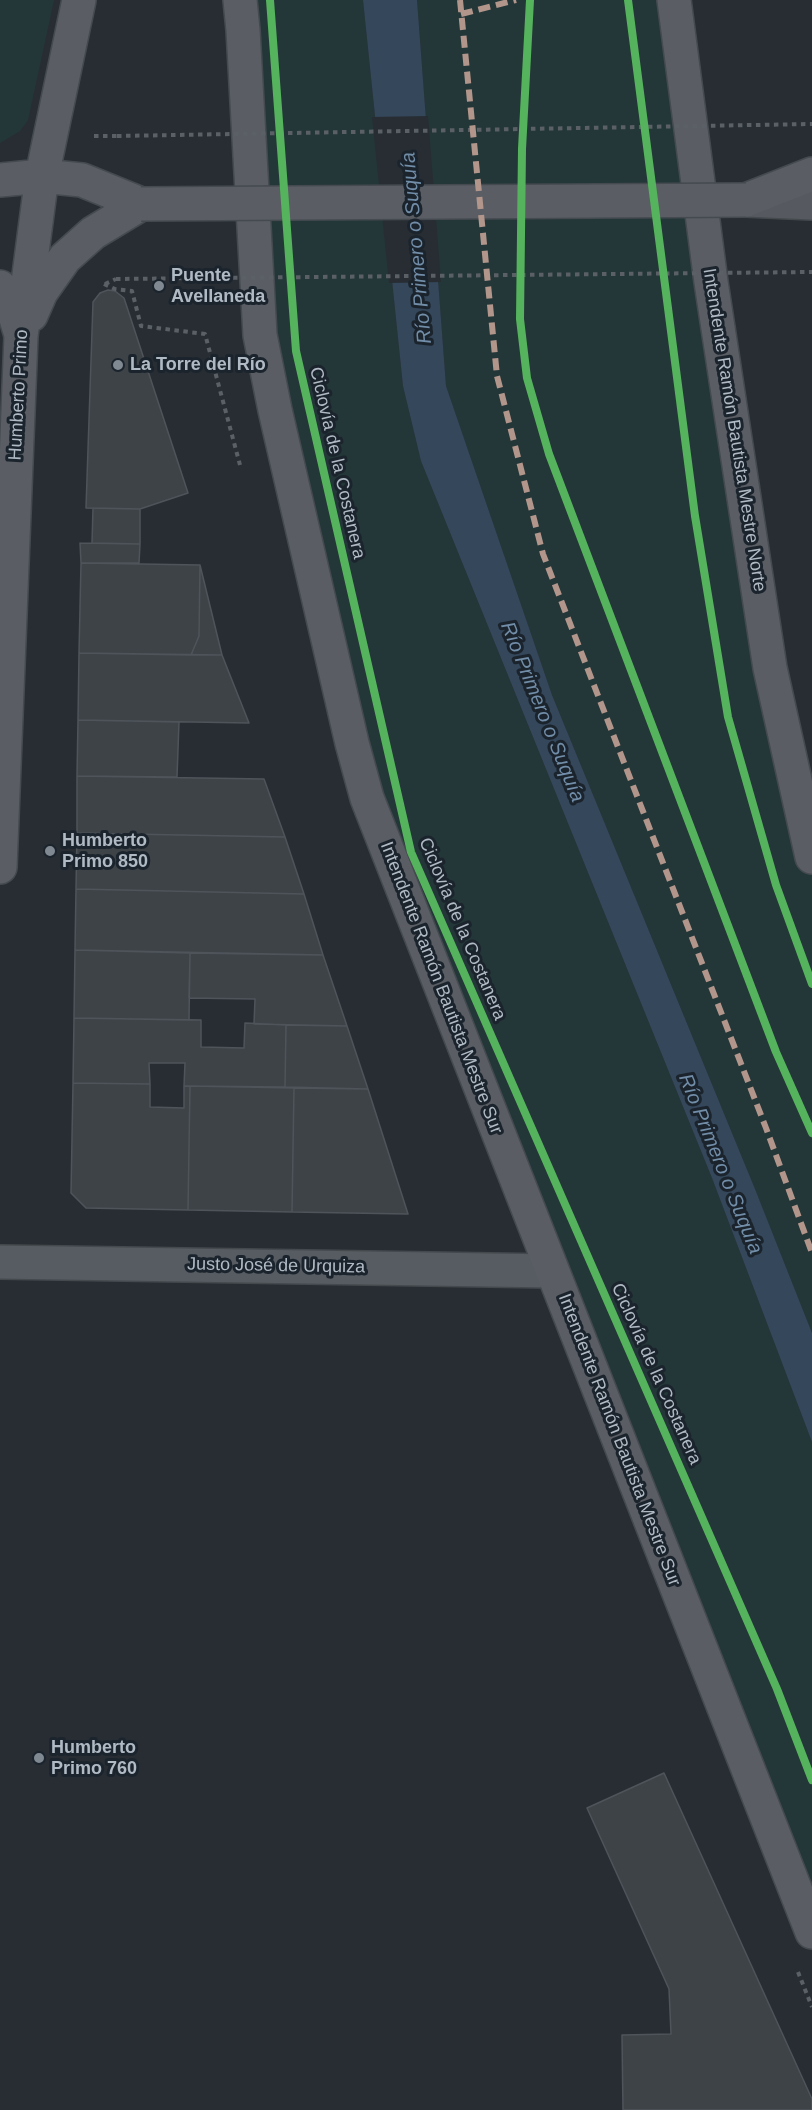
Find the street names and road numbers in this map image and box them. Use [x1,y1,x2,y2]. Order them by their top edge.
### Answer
street label: Intendente Ramón Bautista Mestre Norte [698,267,770,593]
street label: Humberto Primo [5,329,33,461]
street label: Ciclovía de la Costanera [304,365,370,561]
street label: Ciclovía de la Costanera [414,835,510,1023]
street label: Intendente Ramón Bautista Mestre Sur [375,839,507,1137]
street label: Justo José de Urquiza [187,1254,365,1278]
street label: Ciclovía de la Costanera [606,1280,706,1468]
street label: Intendente Ramón Bautista Mestre Sur [553,1291,685,1589]

